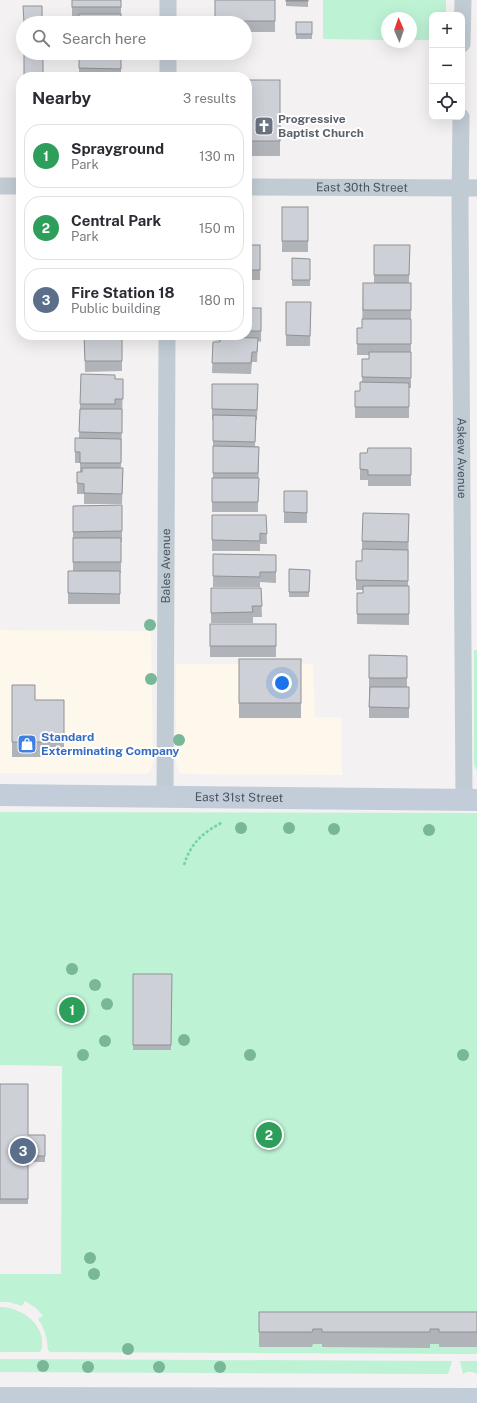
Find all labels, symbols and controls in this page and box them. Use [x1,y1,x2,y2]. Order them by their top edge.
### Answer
north arrow [381,12,417,48]
map controls [429,12,465,120]
button: + [429,12,465,48]
search box [16,16,252,60]
icon: search [30,27,52,49]
text: Search here [62,30,146,47]
button: − [429,48,465,84]
button: locate [429,84,465,120]
text: Nearby [32,88,91,108]
text: 3 results [183,91,236,106]
place label: Progressive Baptist Church [278,112,364,140]
church icon: Progressive Baptist Church [253,115,275,137]
text: Sprayground [71,140,164,157]
text: 1 [43,149,49,164]
text: 130 m [199,149,235,164]
text: Park [71,157,99,172]
street label: East 30th Street [316,180,408,195]
text: Central Park [71,212,161,229]
text: 2 [42,221,50,236]
text: 150 m [199,221,235,236]
text: Park [71,229,99,244]
text: Fire Station 18 [71,284,175,301]
text: 3 [42,293,50,308]
text: 180 m [199,293,235,308]
text: Public building [71,301,161,316]
street label: Askew Avenue [454,417,469,499]
street label: Bales Avenue [159,528,173,604]
your location [272,673,292,693]
place label: Standard Exterminating Company [41,730,180,758]
shop icon: Standard Exterminating Company [16,733,38,755]
street label: East 31st Street [195,790,284,805]
pin: 1 [59,995,85,1025]
pin: 2 [256,1120,282,1150]
pin: 3 [10,1136,36,1166]

